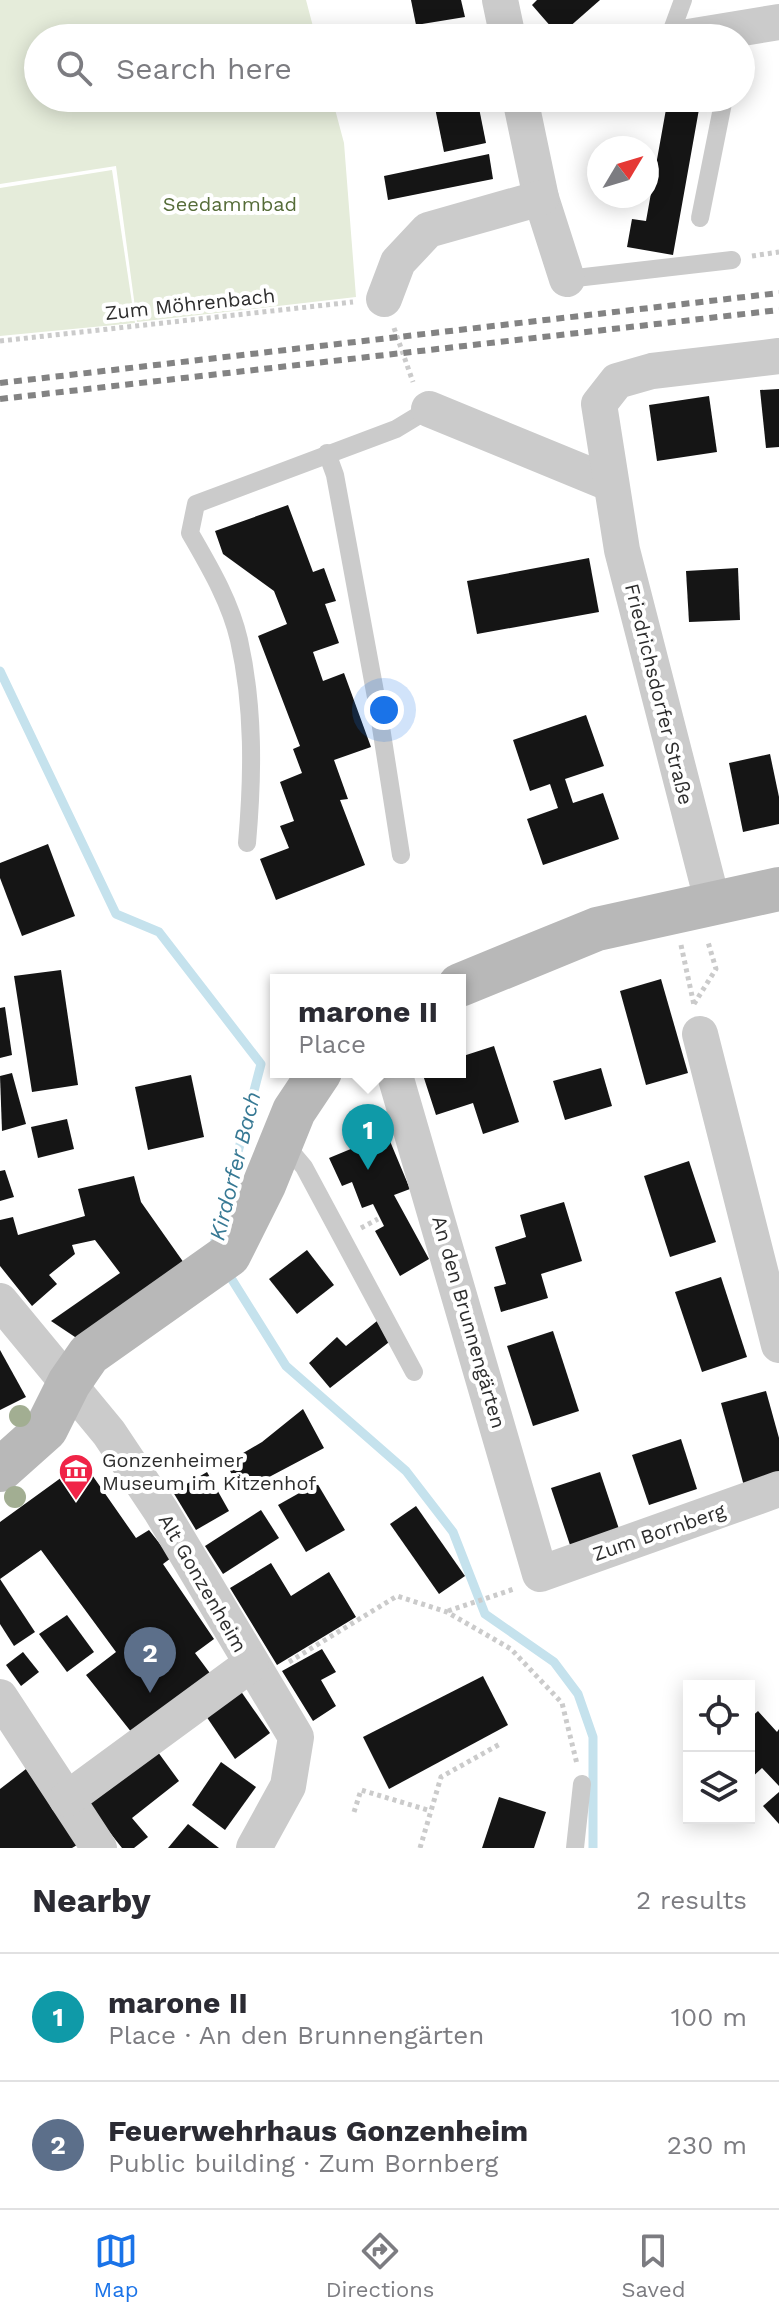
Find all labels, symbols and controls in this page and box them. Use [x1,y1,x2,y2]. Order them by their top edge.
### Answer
search box [24,24,755,112]
icon: search [52,46,96,90]
text: Search here [116,51,292,86]
north arrow [587,136,659,208]
park label: Seedammbad [163,192,297,216]
street label: Zum Möhrenbach [104,283,276,325]
street label: Friedrichsdorfer Straße [620,581,698,807]
your location [364,690,404,730]
popup [270,974,466,1078]
text: marone II [298,994,438,1029]
text: Place [298,1029,366,1059]
water label: Kirdorfer Bach [204,1089,266,1243]
pin: 1 [342,1104,394,1170]
street label: An den Brunnengärten [427,1213,511,1431]
place label: Gonzenheimer Museum im Kitzenhof [102,1448,316,1495]
museum icon: Gonzenheimer Museum im Kitzenhof [57,1452,95,1502]
street label: Zum Bornberg [590,1498,729,1566]
street label: Alt Gonzenheim [154,1510,252,1656]
pin: 2 [124,1627,176,1693]
map controls [683,1680,755,1824]
button: locate [683,1680,755,1752]
button: layers [683,1752,755,1824]
text: Nearby [32,1880,151,1920]
text: 2 results [636,1885,747,1915]
text: marone II [108,1985,248,2020]
text: 1 [52,2002,64,2032]
text: 100 m [671,2002,747,2032]
text: Place · An den Brunnengärten [108,2020,484,2050]
text: Feuerwehrhaus Gonzenheim [108,2113,528,2148]
text: 2 [50,2130,66,2160]
text: 230 m [667,2130,747,2160]
text: Public building · Zum Bornberg [108,2148,498,2178]
tab: Map [94,2229,138,2302]
tab: Directions [326,2229,434,2302]
tab: Saved [622,2229,685,2302]

